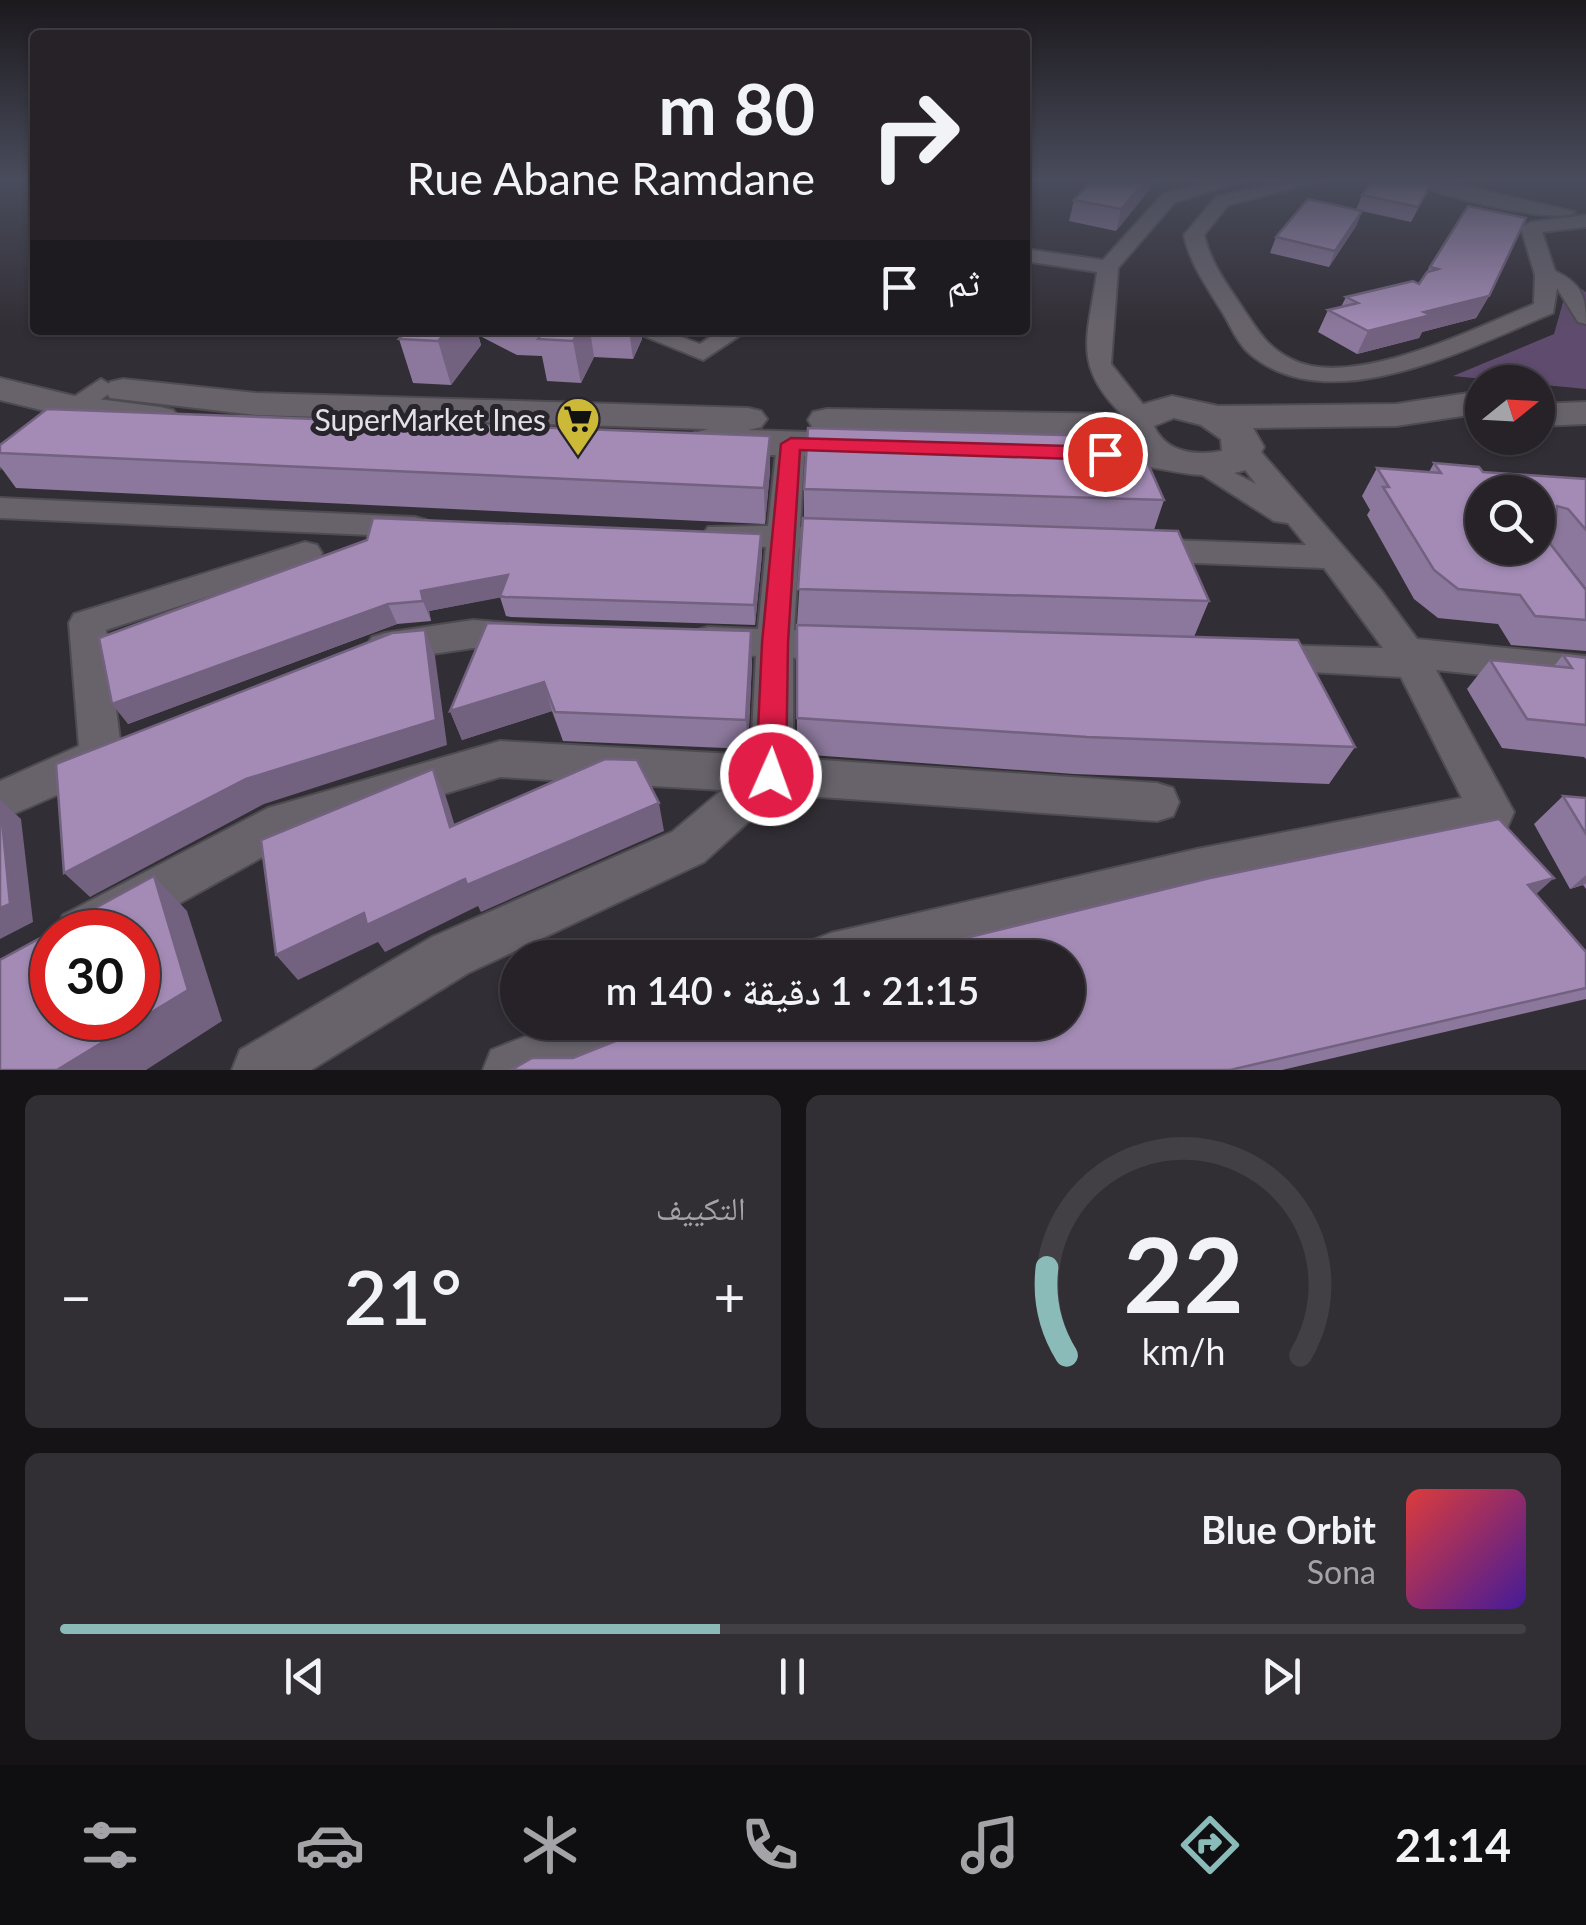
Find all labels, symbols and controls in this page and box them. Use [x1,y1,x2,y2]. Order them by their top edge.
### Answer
text: 80 m [658,66,815,150]
icon: right [850,70,980,200]
text: Rue Abane Ramdane [407,151,815,205]
text: ثم [947,258,980,304]
icon: arrive [872,260,927,315]
north arrow [1465,365,1555,455]
map controls [1465,365,1555,565]
supermarket icon: SuperMarket Ines [555,396,601,457]
place label: SuperMarket Ines [314,401,546,437]
pin [1063,412,1148,497]
icon: arrive [1078,427,1133,482]
button: search [1465,475,1555,565]
position arrow [719,723,823,827]
speed limit sign: 30 [30,910,160,1040]
text: 21:15 · 1 دقيقة · 140 m [606,967,979,1013]
text: التكييف [656,1188,746,1227]
text: 22 [1123,1210,1244,1335]
text: 21° [344,1251,462,1341]
text: − [60,1263,92,1329]
text: + [714,1263,746,1329]
text: km/h [1141,1330,1225,1373]
text: Blue Orbit [1201,1506,1376,1552]
text: Sona [1307,1552,1376,1591]
icon: previous [277,1649,332,1704]
icon: pause [765,1649,820,1704]
icon: next [1254,1649,1309,1704]
icon: filters [75,1810,145,1880]
icon: car [295,1810,365,1880]
icon: climate [515,1810,585,1880]
icon: phone [735,1810,805,1880]
icon: music [955,1810,1025,1880]
icon: directions [1175,1810,1245,1880]
text: 21:14 [1395,1818,1511,1872]

